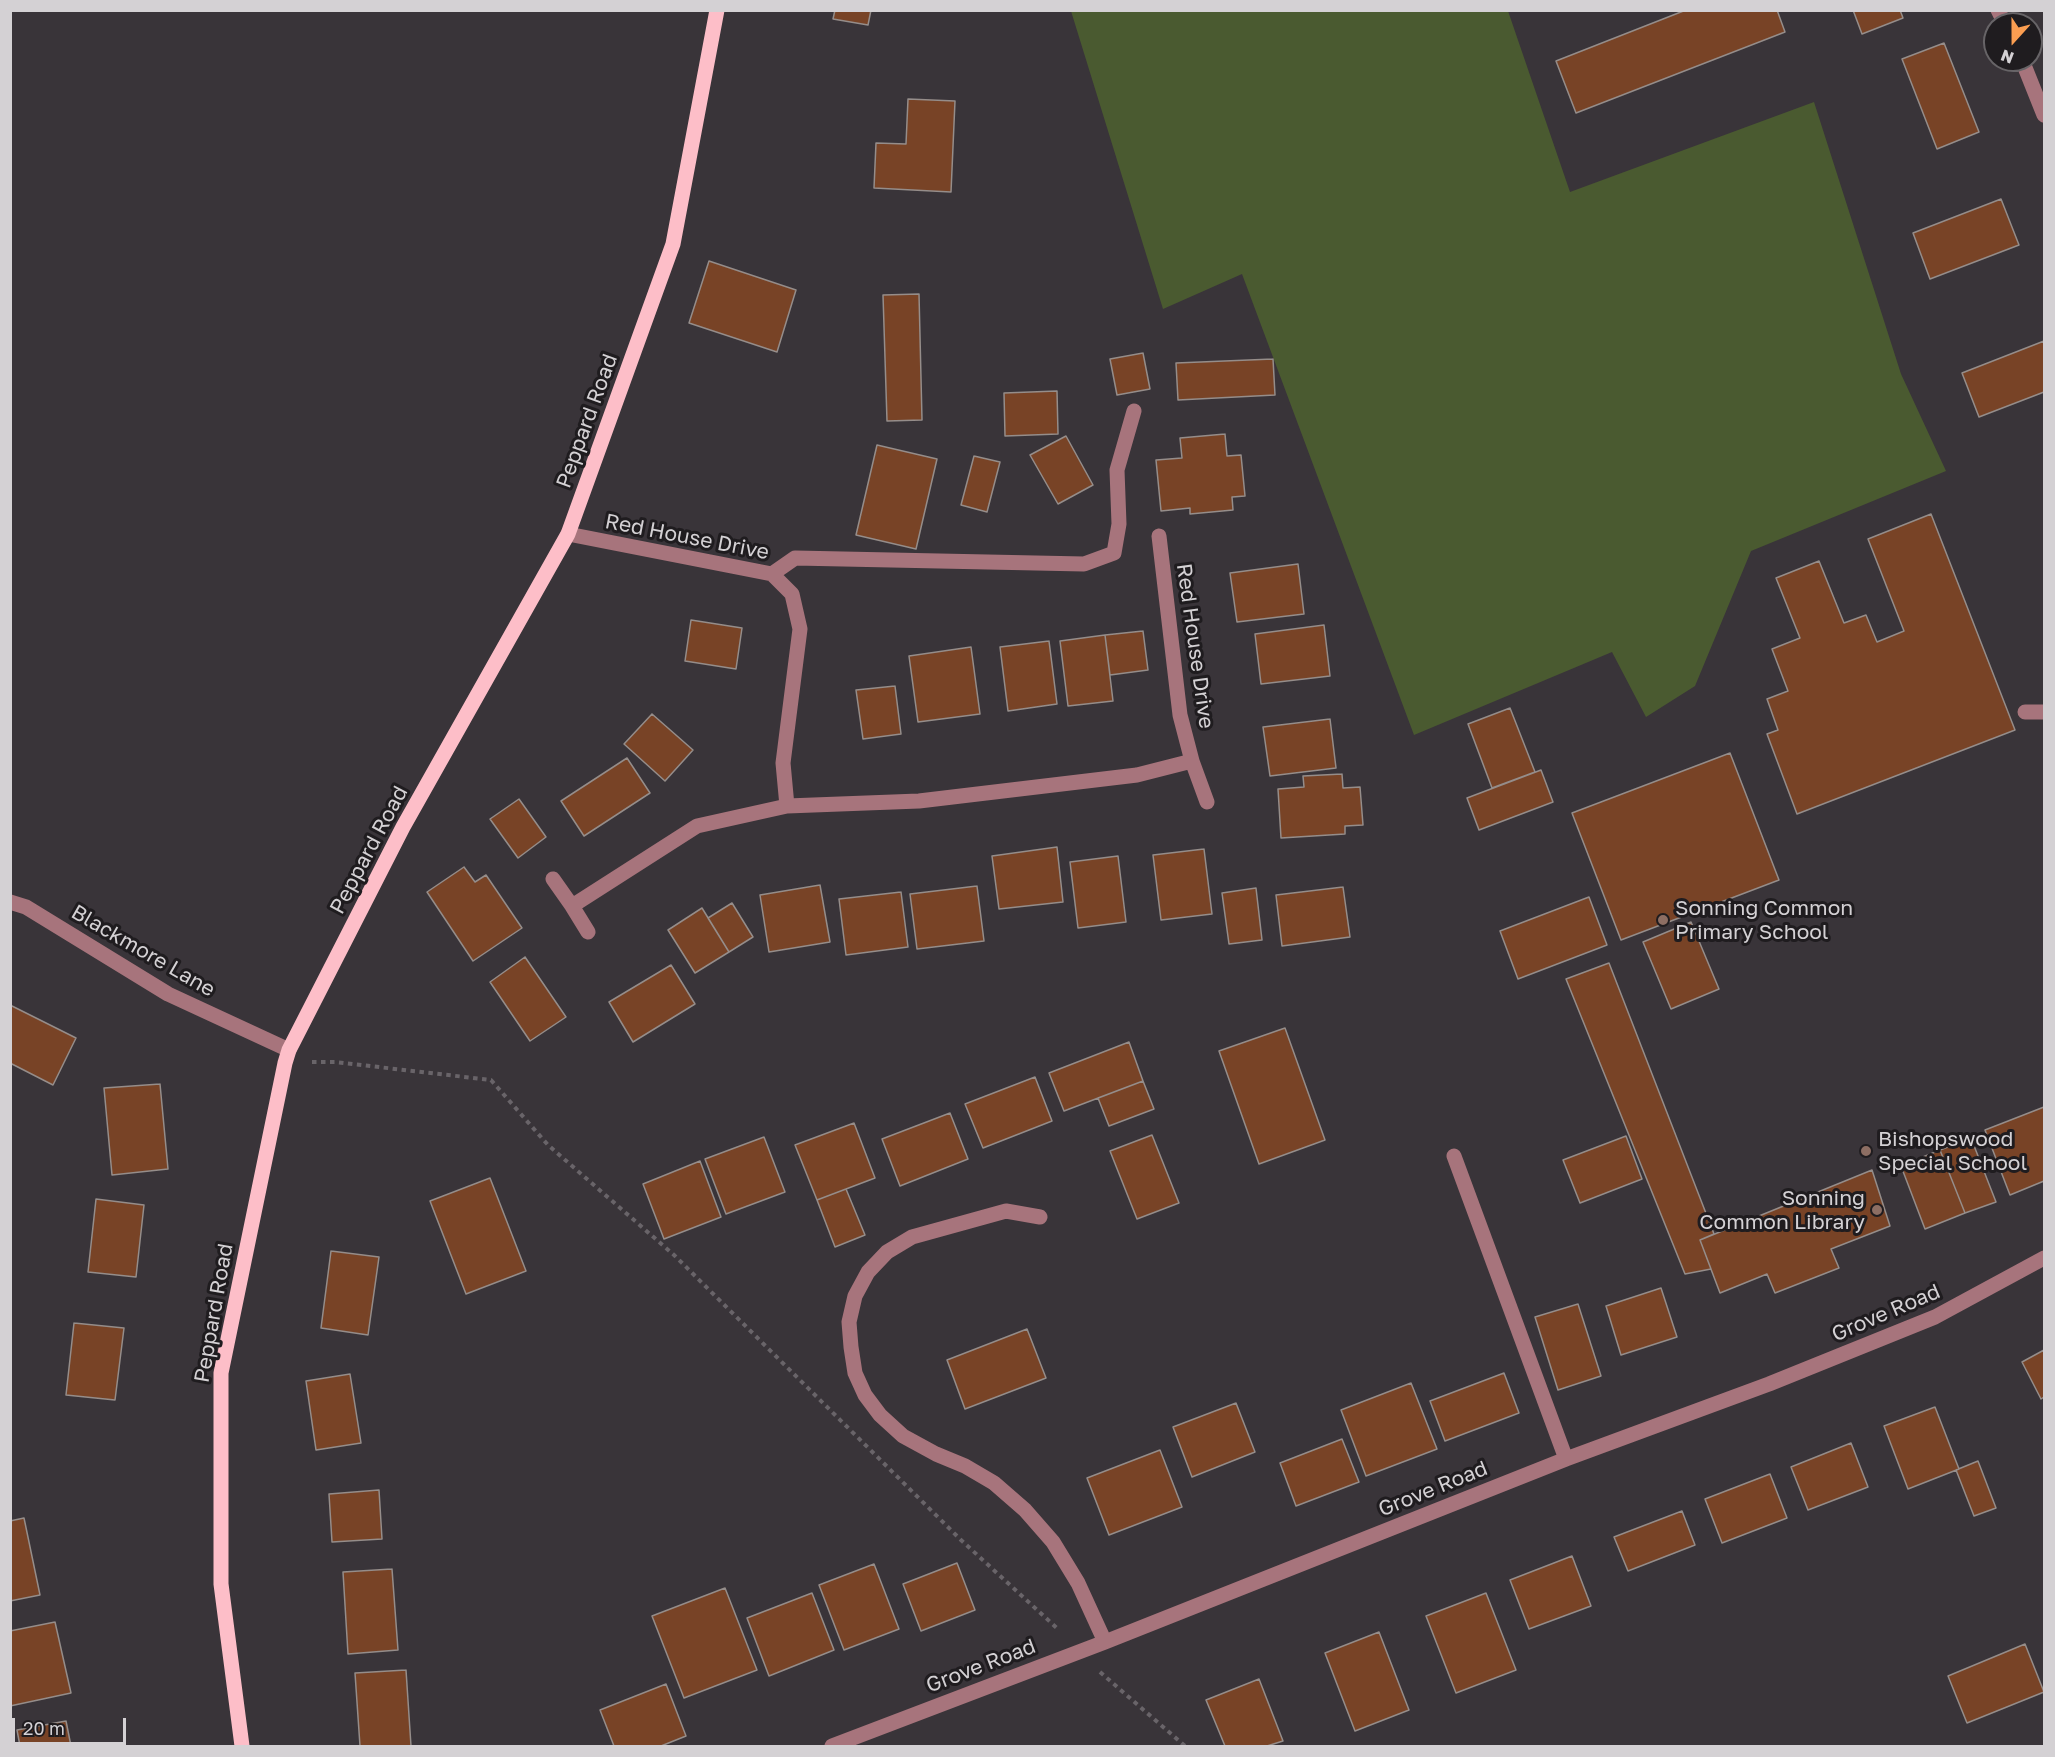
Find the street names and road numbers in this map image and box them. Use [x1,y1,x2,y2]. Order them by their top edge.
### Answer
street label: Peppard Road [551,350,623,492]
street label: Red House Drive [603,509,771,565]
street label: Red House Drive [1171,562,1219,730]
street label: Peppard Road [325,782,413,918]
street label: Blackmore Lane [67,900,219,1002]
street label: Peppard Road [189,1241,239,1385]
street label: Grove Road [1828,1279,1944,1347]
street label: Grove Road [1375,1456,1491,1522]
street label: Grove Road [923,1634,1039,1698]

